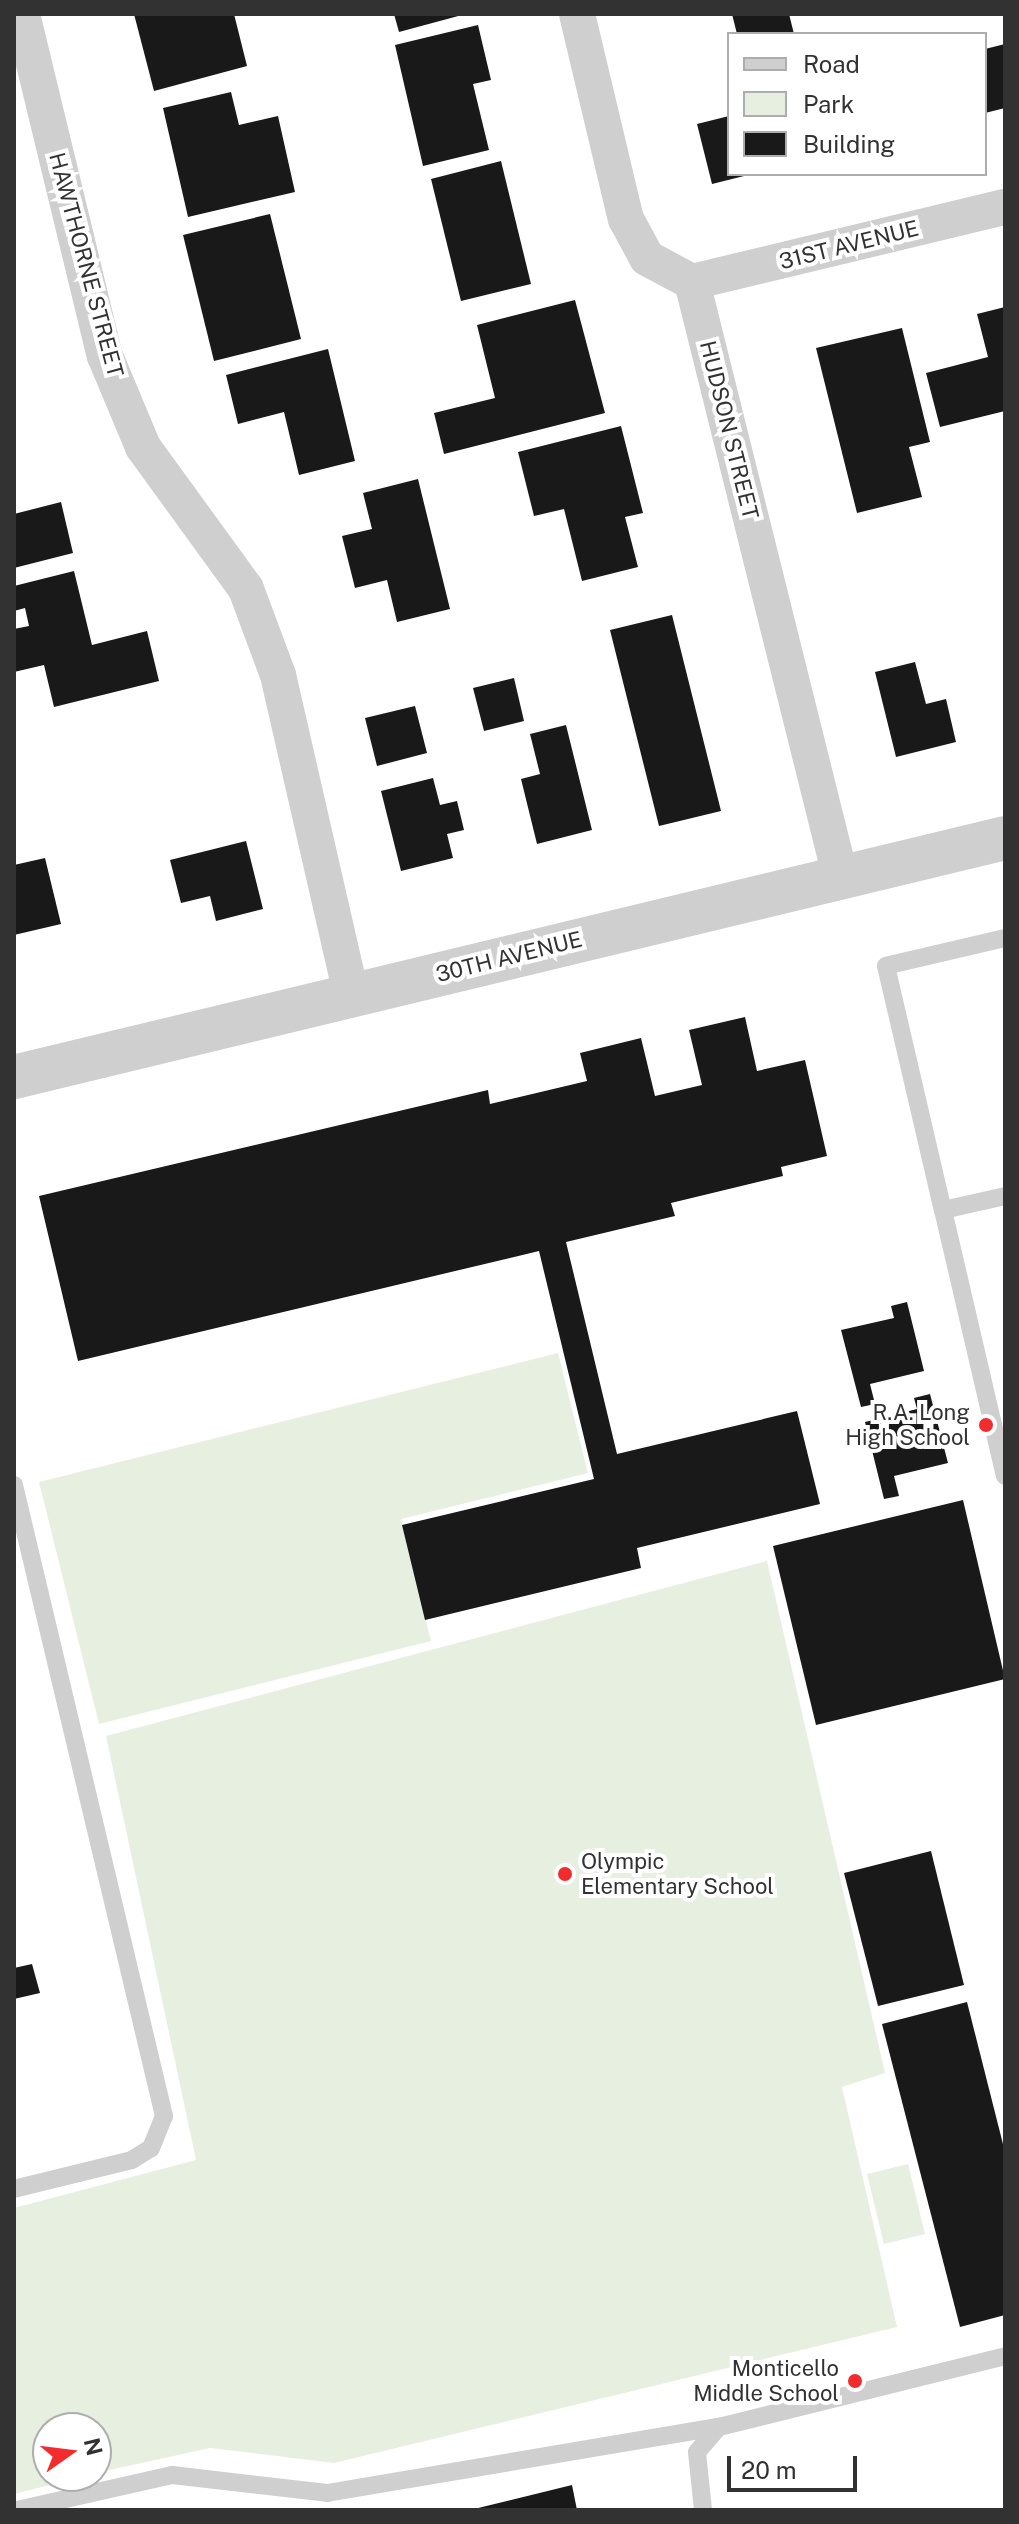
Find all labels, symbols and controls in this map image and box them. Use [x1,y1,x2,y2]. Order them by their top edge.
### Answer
legend [727,32,987,176]
text: Road [803,50,860,78]
text: Park [803,90,854,118]
text: Building [803,130,895,158]
street label: HAWTHORNE STREET [43,150,129,380]
street label: 31ST AVENUE [777,215,921,275]
street label: HUDSON STREET [694,338,764,522]
street label: 30TH AVENUE [433,926,585,988]
place label: R.A. Long High School [845,1399,970,1450]
marker: R.A. Long High School [977,1416,995,1434]
place label: Olympic Elementary School [581,1848,774,1900]
marker: Olympic Elementary School [556,1865,574,1883]
place label: Monticello Middle School [693,2355,839,2406]
marker: Monticello Middle School [846,2372,864,2390]
north arrow [32,2412,112,2492]
text: N [79,2435,108,2458]
scale bar [731,2440,861,2490]
text: 20 m [741,2456,797,2484]

